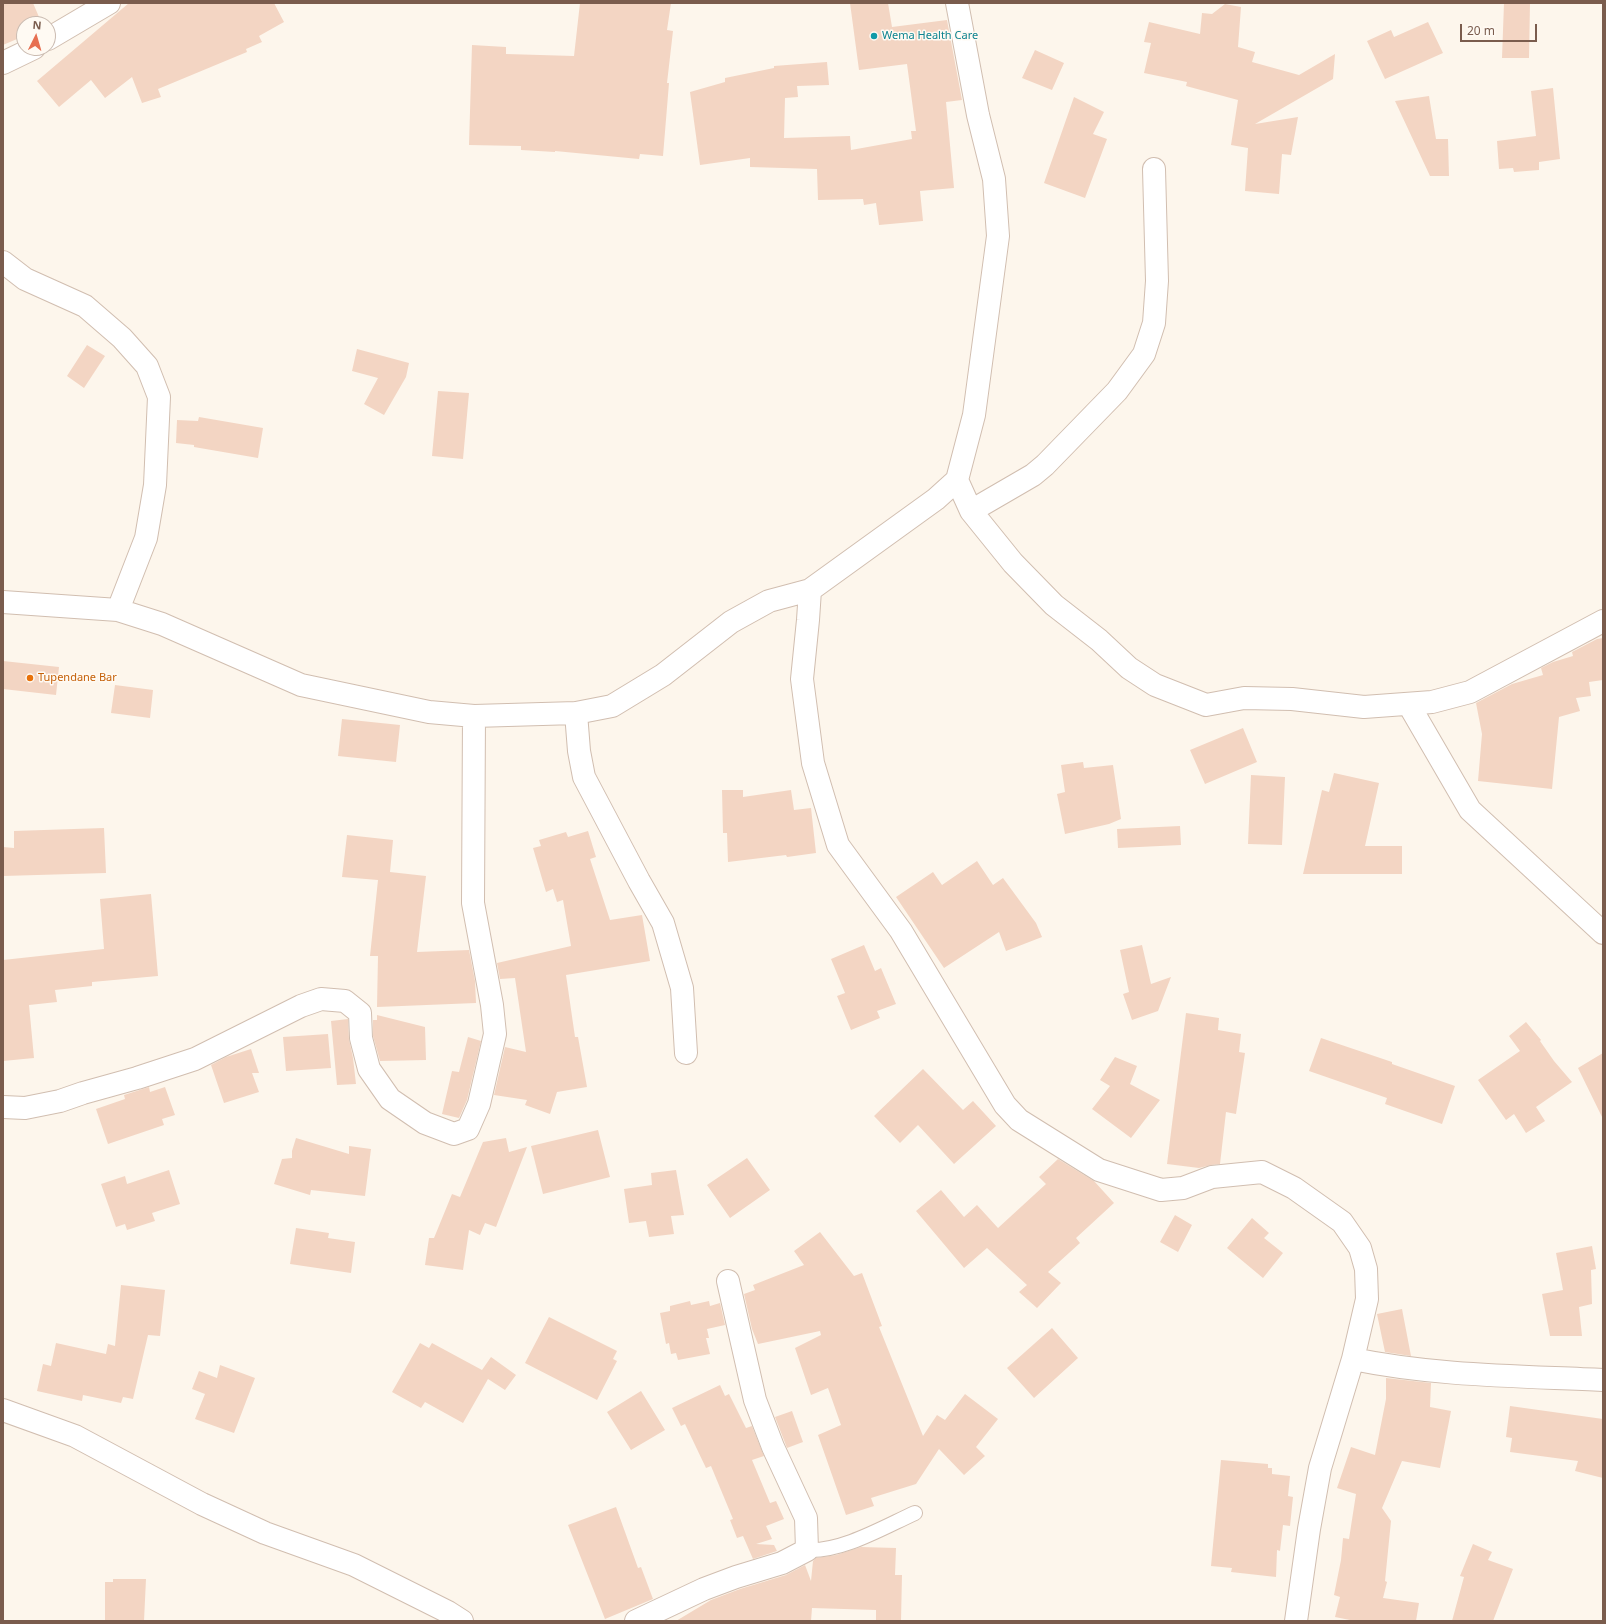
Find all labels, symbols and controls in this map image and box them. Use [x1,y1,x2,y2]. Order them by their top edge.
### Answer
north arrow [16,16,56,56]
scale bar [1462,16,1539,42]
text: N [32,17,42,32]
text: 20 m [1467,22,1495,39]
place label: Wema Health Care [882,29,978,43]
marker: Wema Health Care [869,31,879,41]
place label: Tupendane Bar [38,671,117,685]
marker: Tupendane Bar [25,673,35,683]

